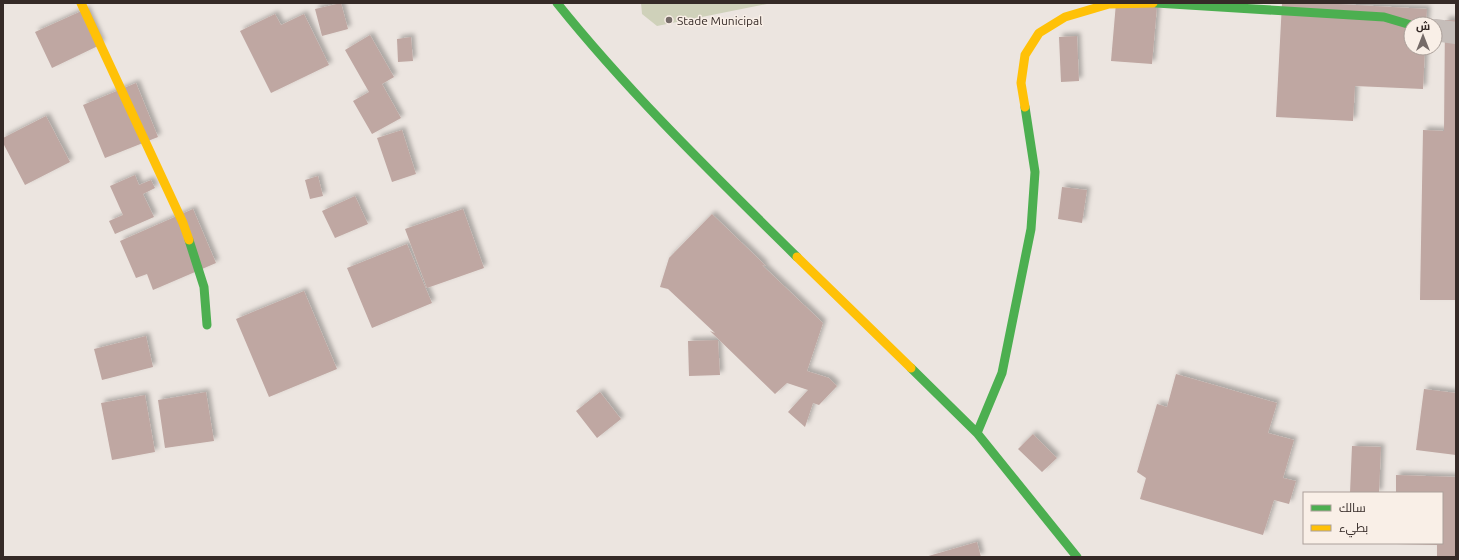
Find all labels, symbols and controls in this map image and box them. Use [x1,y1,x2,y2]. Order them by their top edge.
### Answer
place label: Stade Municipal [677,14,762,27]
marker: Stade Municipal [664,15,674,25]
north arrow [1403,16,1443,56]
text: ش [1416,20,1430,33]
legend [1303,492,1443,544]
text: سالك [1339,501,1366,514]
text: بطيء [1339,521,1368,538]

